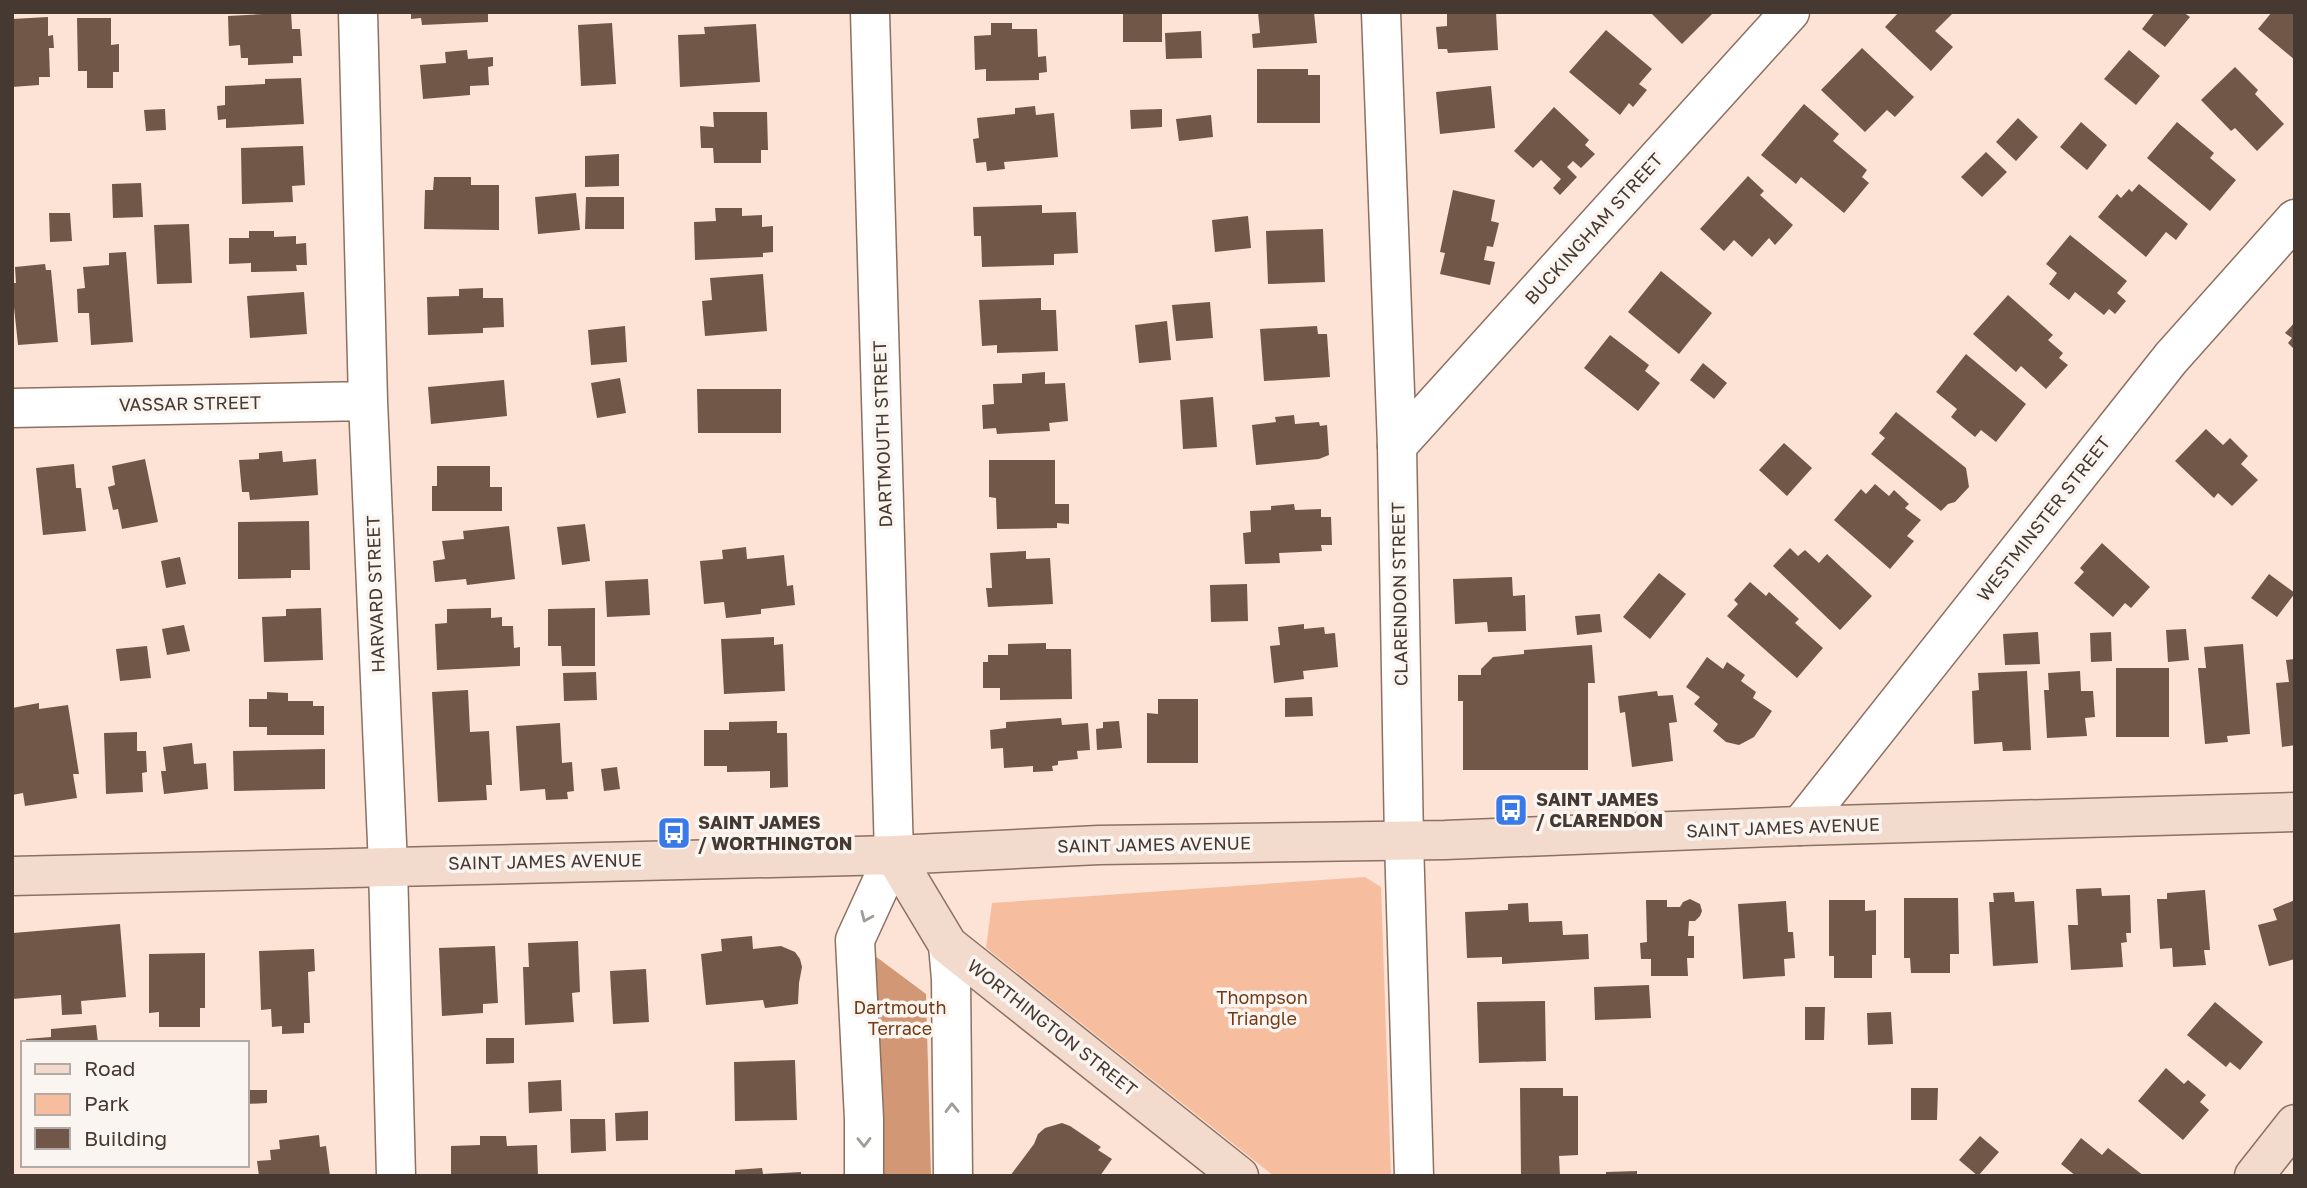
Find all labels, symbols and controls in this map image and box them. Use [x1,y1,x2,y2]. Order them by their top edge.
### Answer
street label: BUCKINGHAM STREET [1520,148,1667,308]
street label: DARTMOUTH STREET [868,340,896,528]
street label: VASSAR STREET [119,391,261,415]
street label: WESTMINSTER STREET [1972,431,2115,605]
street label: CLARENDON STREET [1386,502,1412,686]
street label: HARVARD STREET [361,515,389,673]
place label: SAINT JAMES / CLARENDON [1536,788,1663,831]
bus stop icon: SAINT JAMES / CLARENDON [1492,791,1530,829]
place label: SAINT JAMES / WORTHINGTON [698,811,852,854]
street label: SAINT JAMES AVENUE [1686,813,1880,841]
bus stop icon: SAINT JAMES / WORTHINGTON [655,814,693,852]
street label: SAINT JAMES AVENUE [1057,831,1251,857]
street label: SAINT JAMES AVENUE [448,848,642,874]
one-way arrow [860,910,874,922]
street label: WORTHINGTON STREET [963,954,1142,1100]
park label: Thompson Triangle [1216,986,1308,1029]
park label: Dartmouth Terrace [853,996,947,1039]
legend [21,1041,248,1167]
text: Road [84,1055,135,1081]
text: Park [84,1090,130,1116]
one-way arrow [945,1102,960,1113]
text: Building [84,1125,167,1151]
one-way arrow [856,1138,872,1148]

